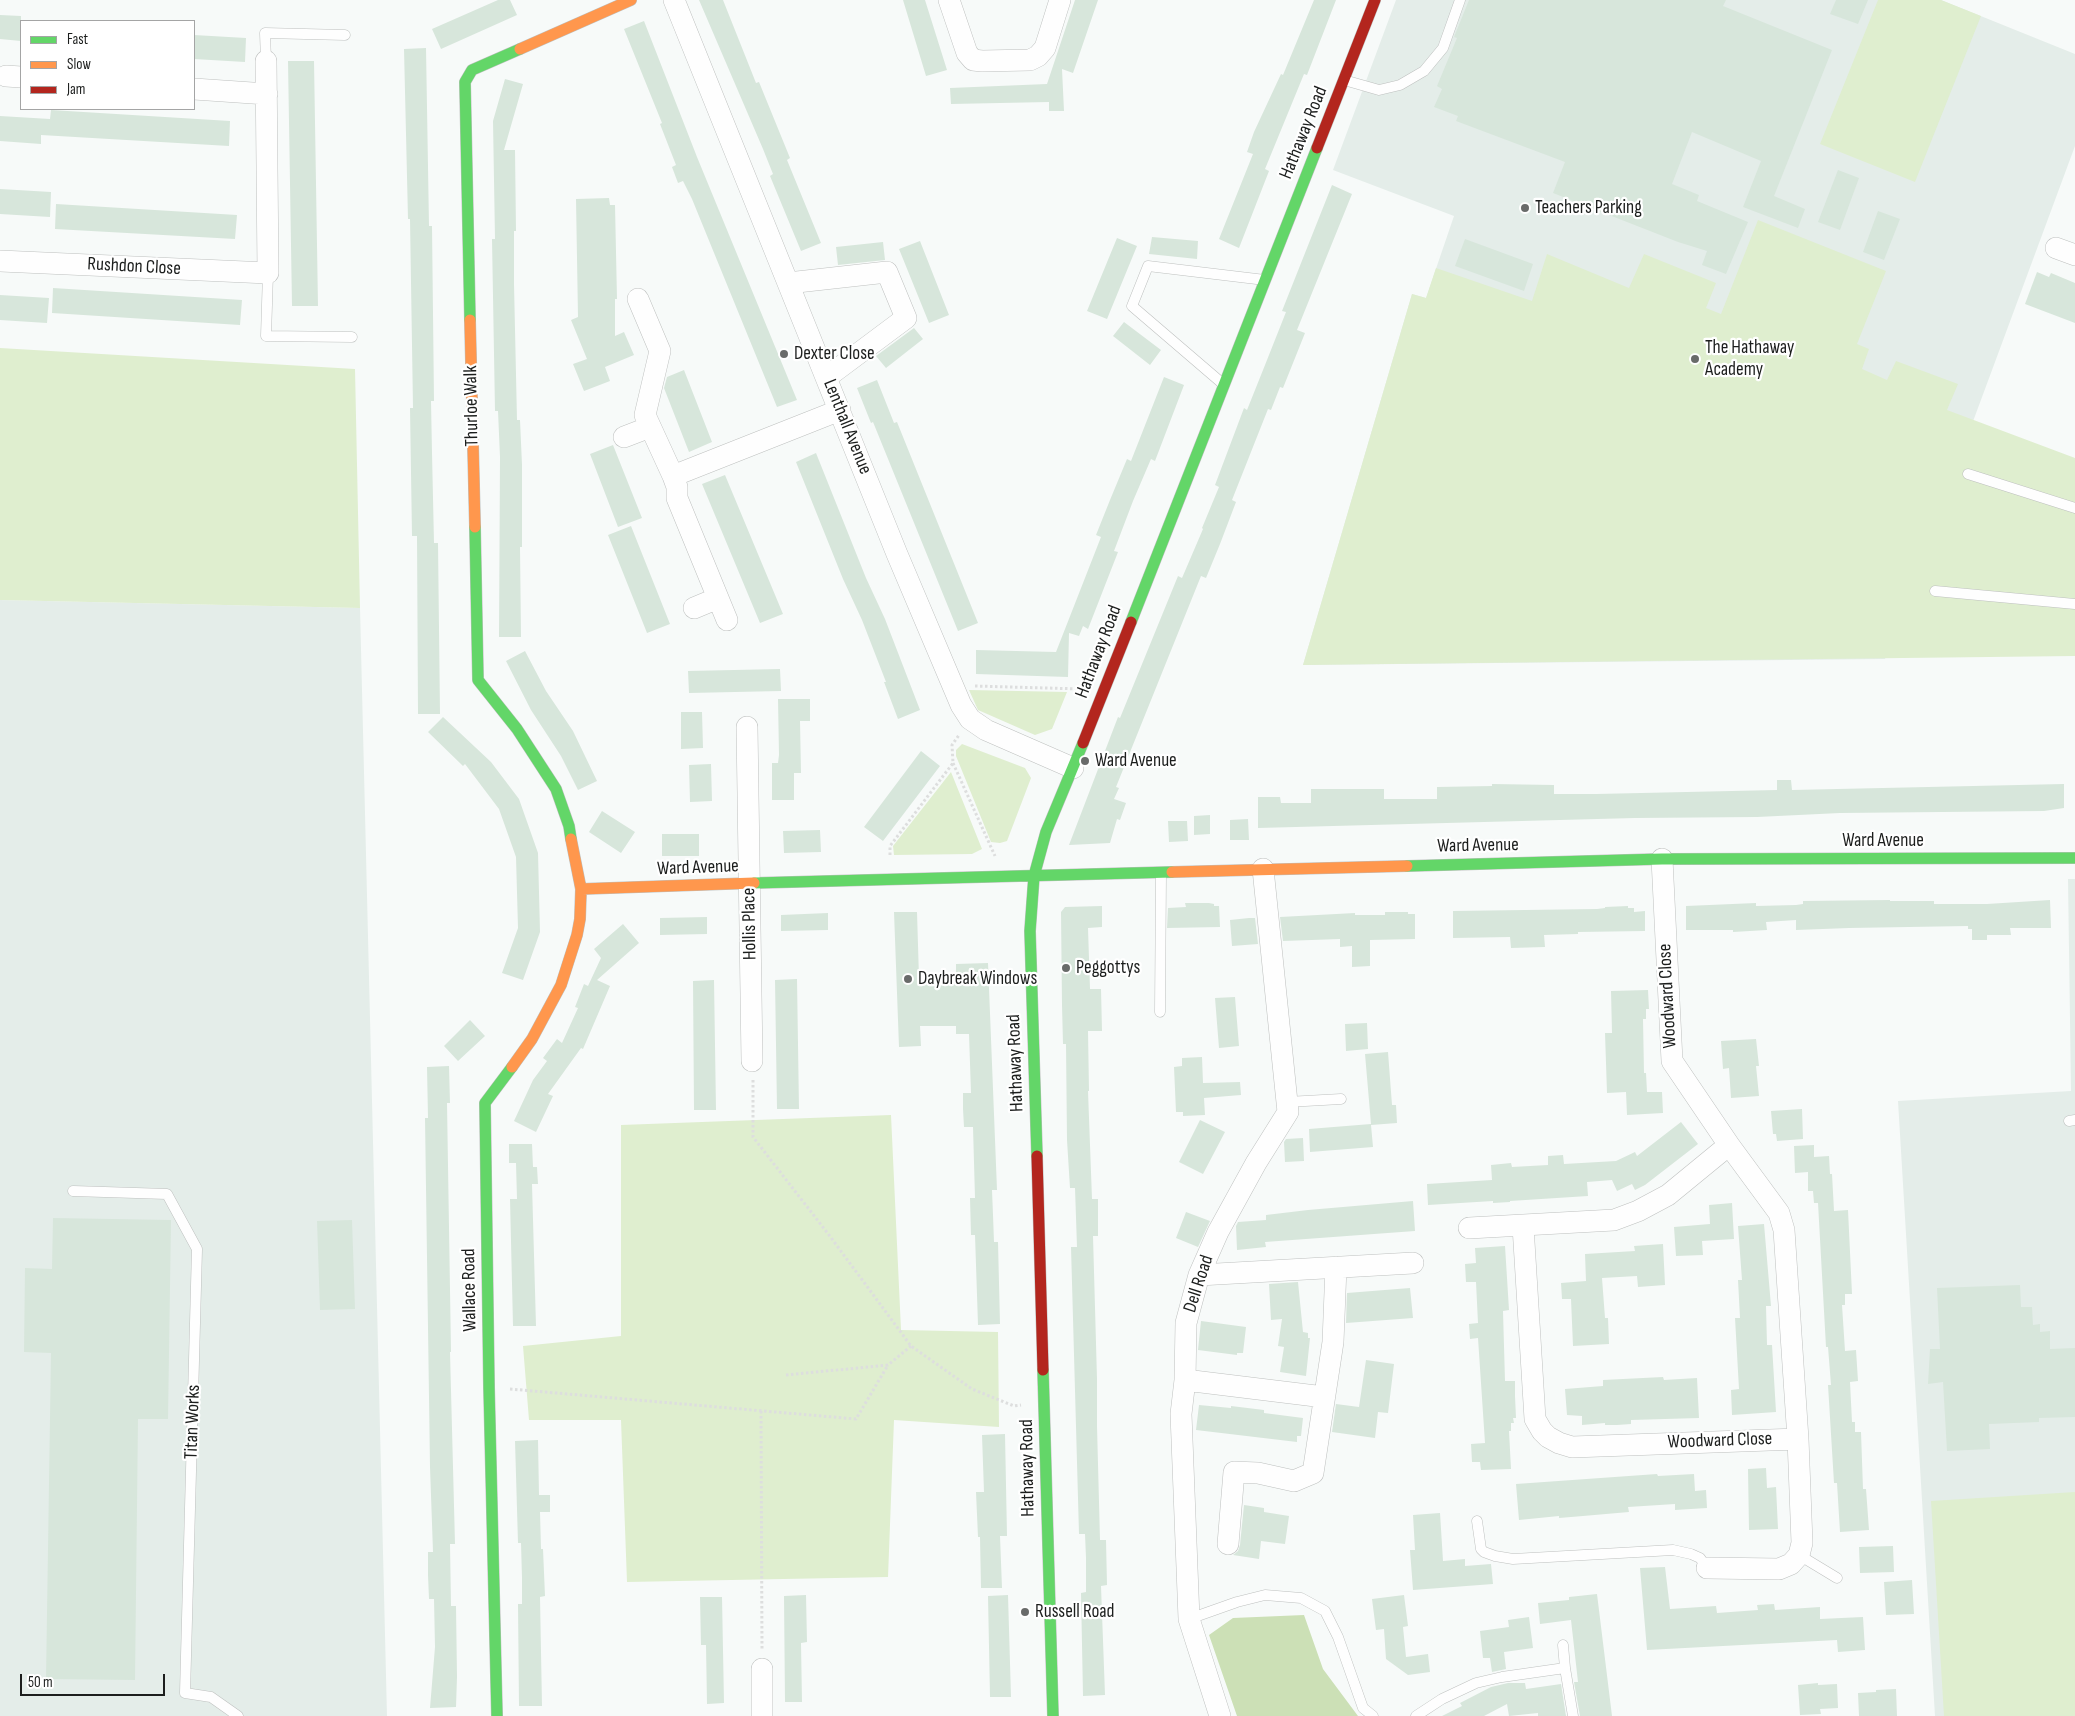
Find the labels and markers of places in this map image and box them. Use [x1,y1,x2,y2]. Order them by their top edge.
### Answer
place label: Teachers Parking [1535,197,1642,219]
marker: Teachers Parking [1519,202,1531,214]
place label: The Hathaway Academy [1705,337,1794,381]
place label: Dexter Close [794,343,875,365]
marker: Dexter Close [778,348,790,360]
marker: The Hathaway Academy [1689,353,1701,365]
place label: Ward Avenue [1095,750,1177,772]
marker: Ward Avenue [1079,755,1091,767]
place label: Peggottys [1076,957,1140,979]
marker: Peggottys [1060,962,1072,974]
place label: Daybreak Windows [918,968,1037,990]
marker: Daybreak Windows [902,973,914,985]
place label: Russell Road [1035,1601,1115,1623]
marker: Russell Road [1019,1606,1031,1618]

